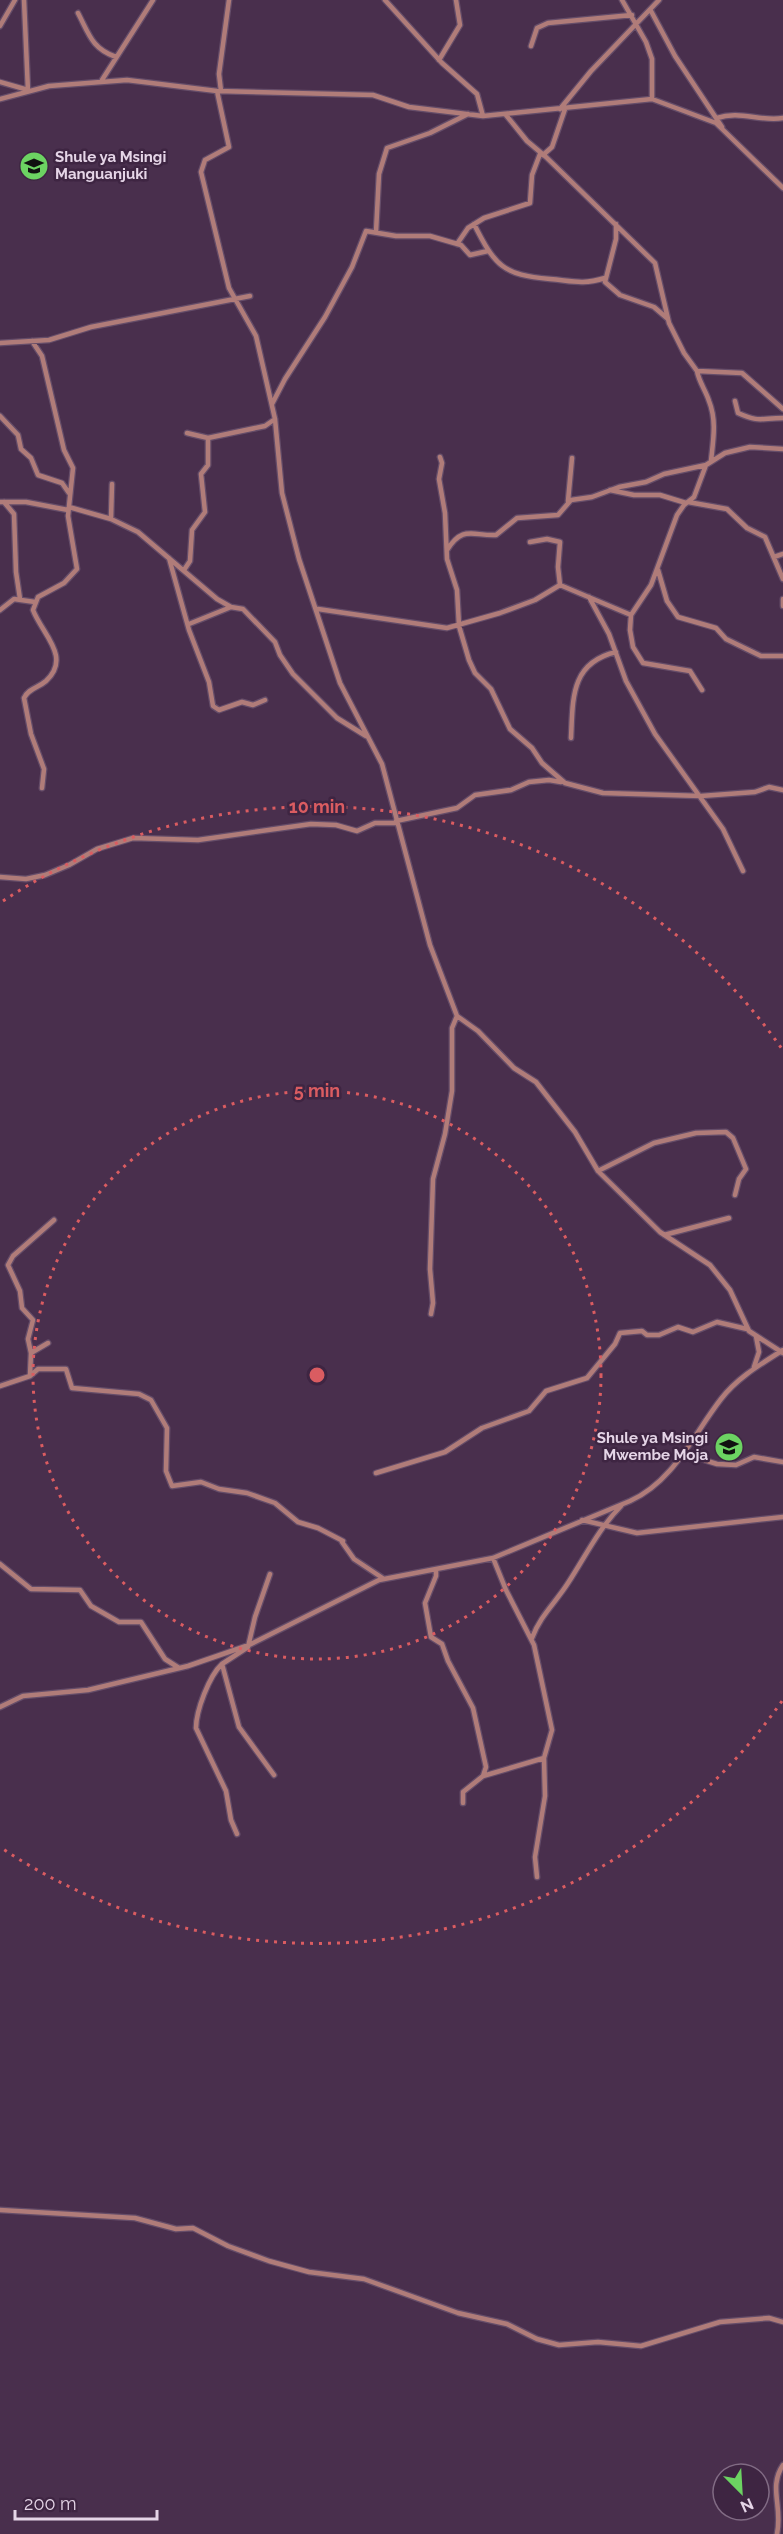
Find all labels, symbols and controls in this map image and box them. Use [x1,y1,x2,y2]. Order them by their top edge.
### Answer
place label: Shule ya Msingi Manguanjuki [55,148,166,183]
school or university icon: Shule ya Msingi Manguanjuki [18,150,50,182]
text: 10 min [289,796,345,817]
text: 5 min [294,1080,340,1101]
centre of rings [307,1365,327,1385]
place label: Shule ya Msingi Mwembe Moja [597,1429,708,1464]
school or university icon: Shule ya Msingi Mwembe Moja [713,1431,745,1463]
north arrow [711,2462,771,2522]
scale bar [15,2483,158,2521]
text: 200 m [24,2493,77,2514]
text: N [737,2494,756,2516]

